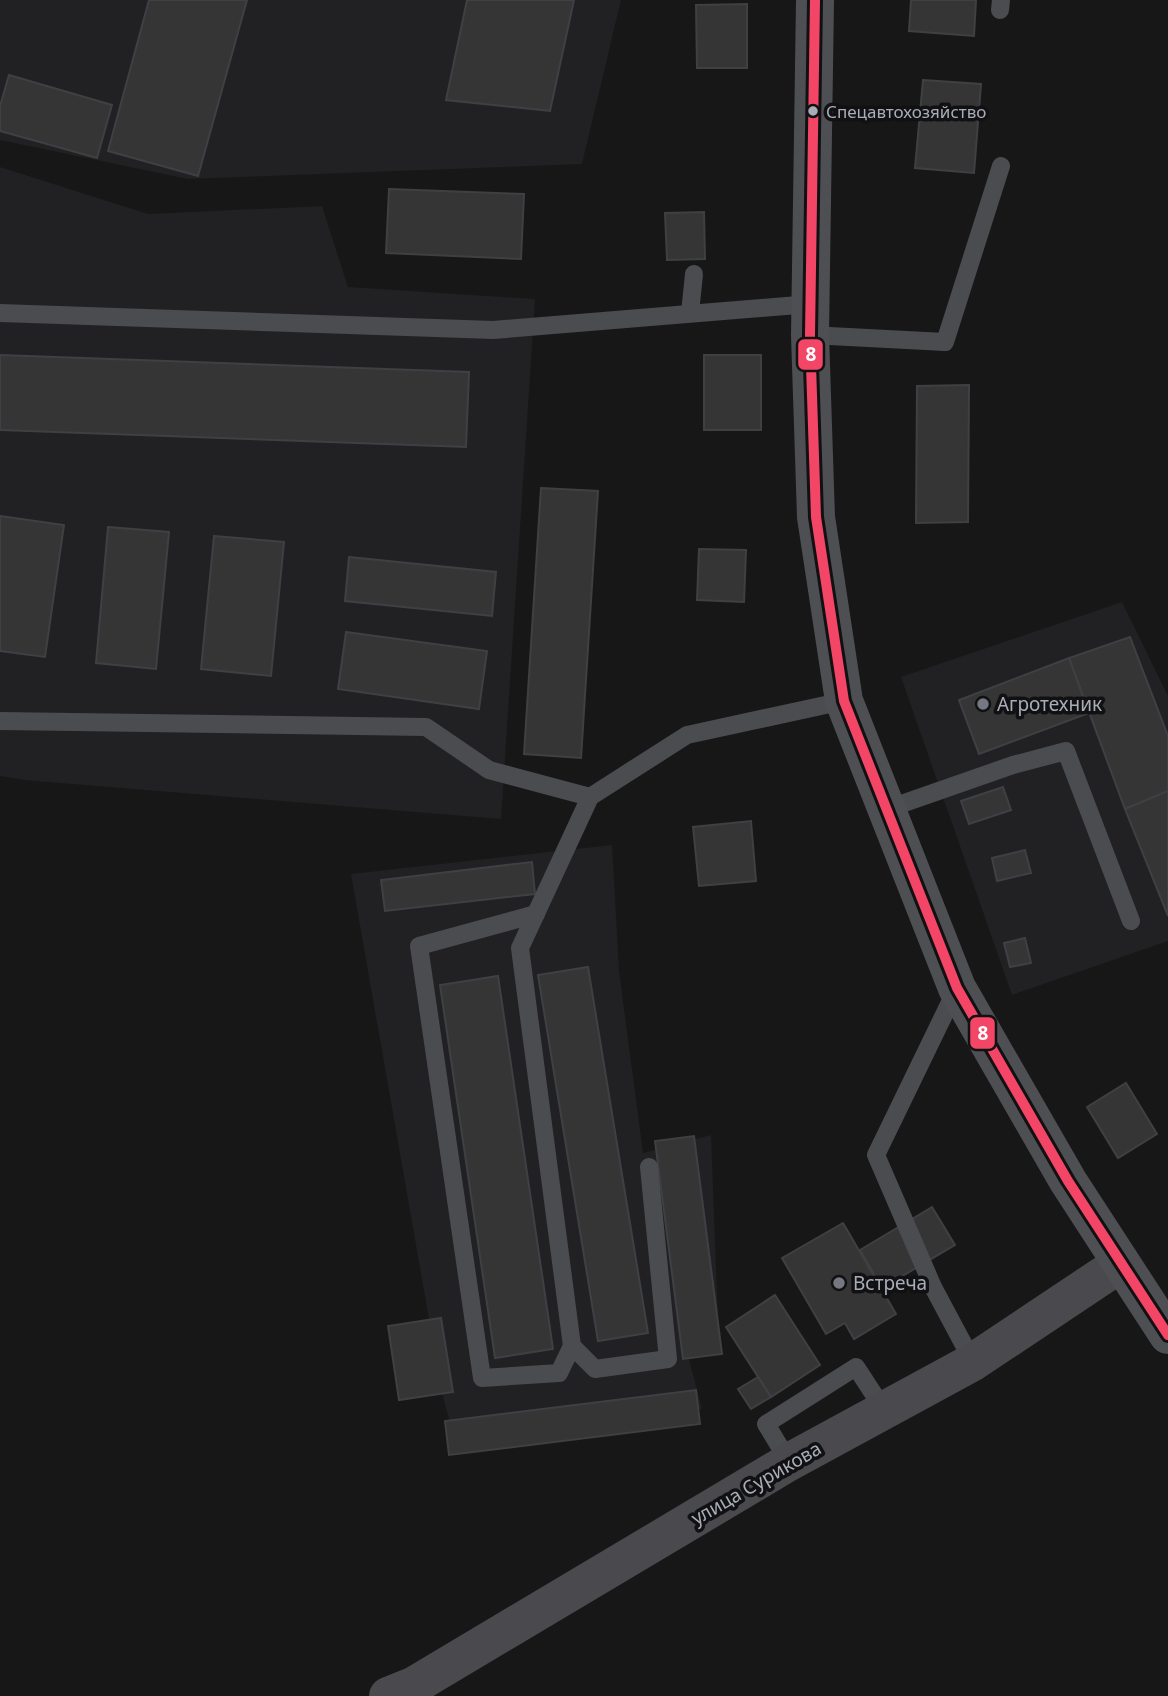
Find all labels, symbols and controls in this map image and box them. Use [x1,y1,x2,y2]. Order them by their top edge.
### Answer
place label: Спецавтохозяйство [826,100,986,123]
marker: Спецавтохозяйство [806,104,820,118]
line badge: 8 [797,338,824,371]
text: 8 [806,341,817,367]
place label: Агротехник [997,691,1102,717]
marker: Агротехник [975,696,991,712]
line badge: 8 [969,1016,996,1050]
text: 8 [978,1020,989,1046]
place label: Встреча [853,1270,927,1296]
marker: Встреча [831,1275,847,1291]
street label: улица Сурикова [686,1435,826,1531]

